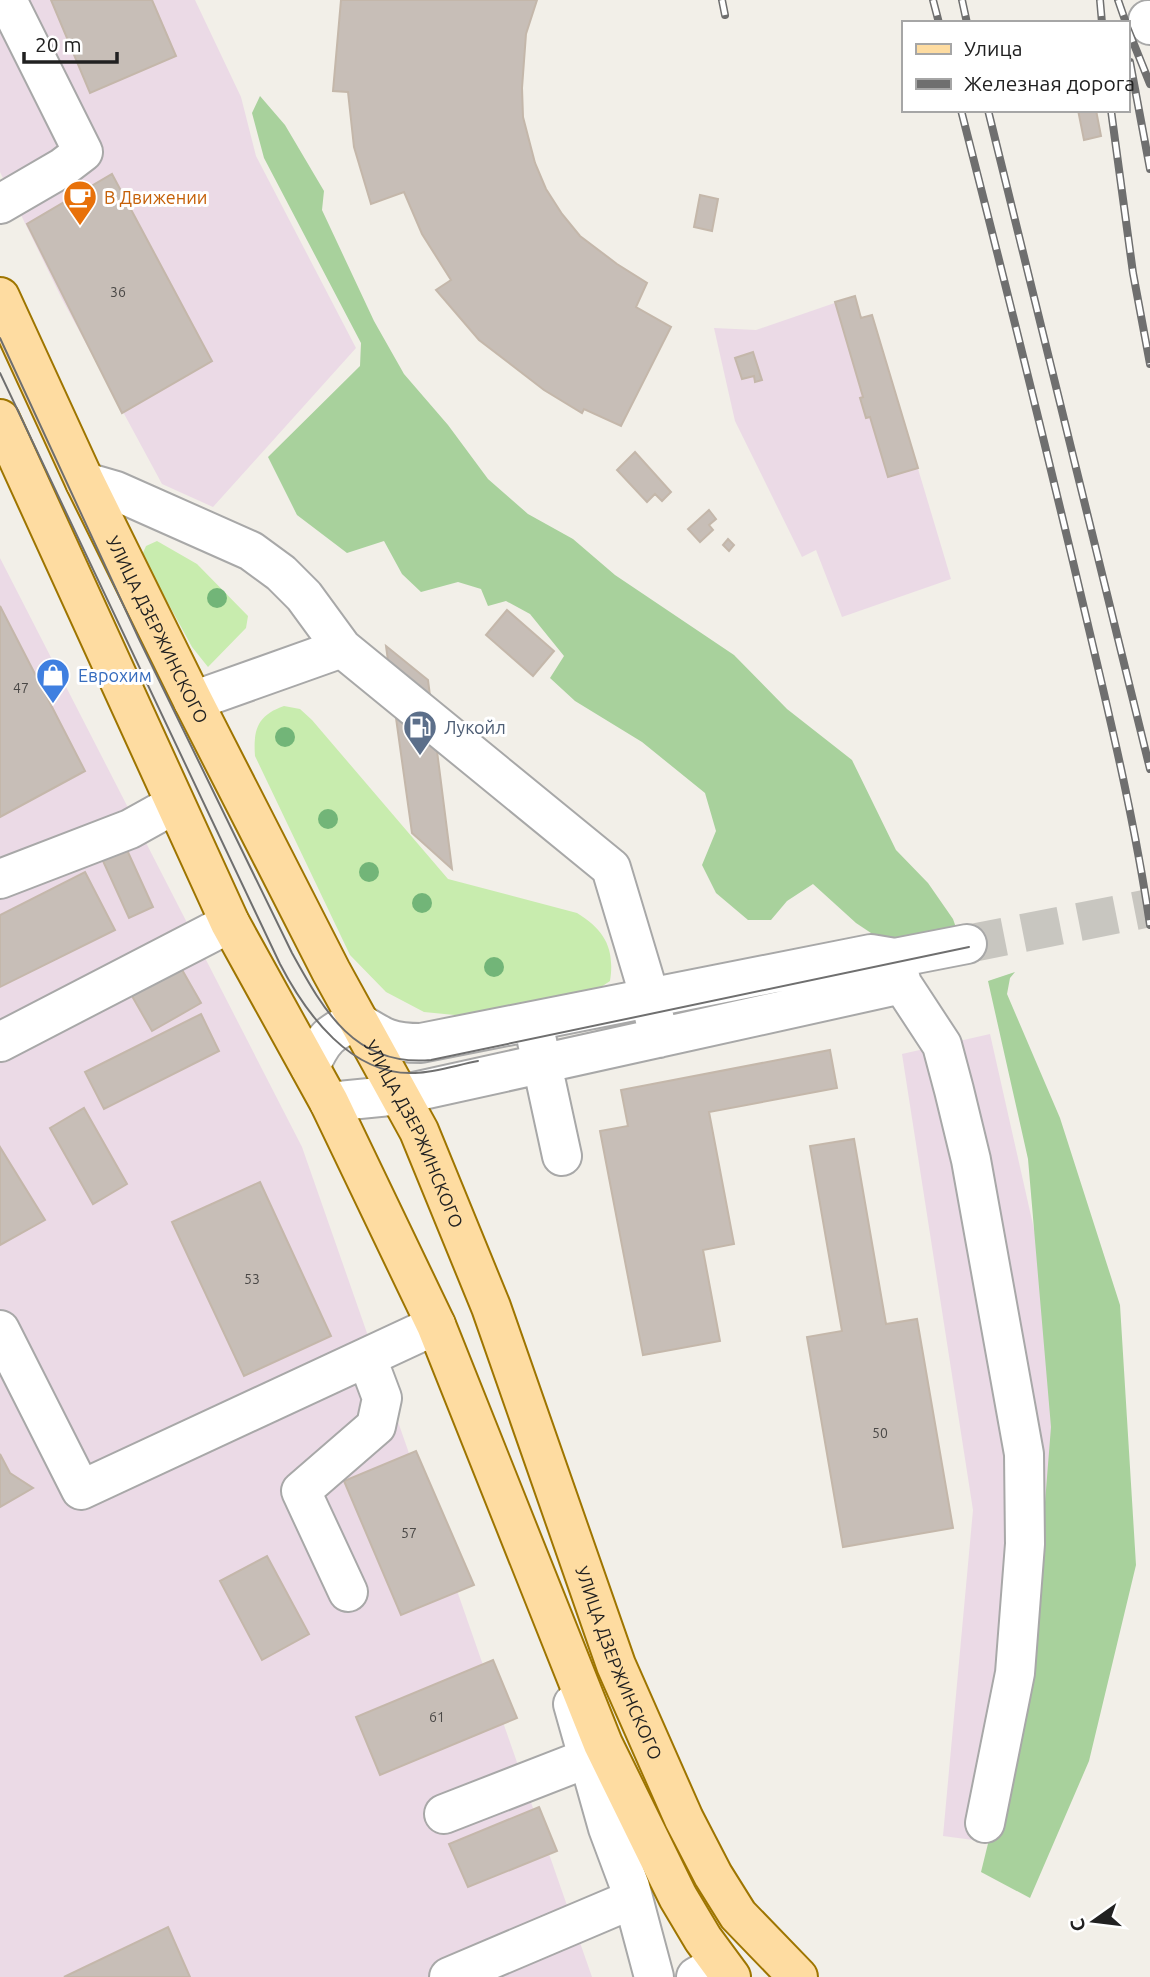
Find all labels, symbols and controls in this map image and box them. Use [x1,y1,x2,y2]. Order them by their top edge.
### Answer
scale bar [24,21,117,65]
legend [902,21,1129,112]
text: 20 m [35,32,82,56]
text: Улица [964,36,1022,60]
text: Железная дорога [964,71,1135,95]
cafe icon: В Движении [61,178,99,227]
place label: В Движении [104,187,208,207]
house number: 36 [110,284,126,300]
street label: УЛИЦА ДЗЕРЖИНСКОГО [103,533,213,726]
shop icon: Еврохим [34,656,72,705]
place label: Еврохим [78,665,152,685]
house number: 47 [13,680,29,696]
fuel station icon: Лукойл [401,708,439,757]
place label: Лукойл [444,717,506,737]
street label: УЛИЦА ДЗЕРЖИНСКОГО [361,1036,467,1231]
house number: 53 [244,1271,260,1287]
house number: 50 [872,1425,888,1441]
house number: 57 [401,1525,417,1541]
street label: УЛИЦА ДЗЕРЖИНСКОГО [572,1564,666,1762]
house number: 61 [429,1709,445,1725]
north arrow [1059,1886,1129,1956]
text: С [1065,1917,1090,1934]

